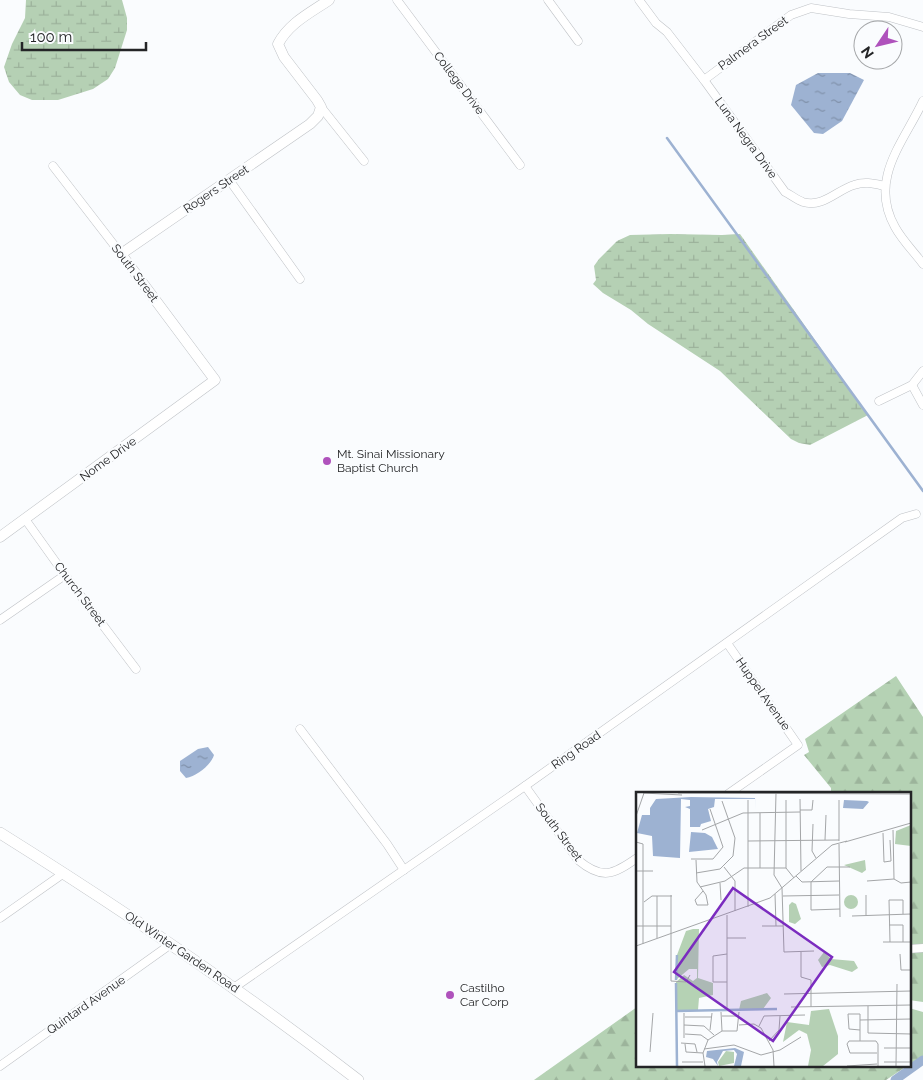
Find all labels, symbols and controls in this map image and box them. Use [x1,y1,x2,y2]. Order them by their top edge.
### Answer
street label: Palmera Street [716,13,790,73]
scale bar [22,20,146,52]
north arrow [853,20,903,70]
text: 100 m [30,28,72,46]
text: N [858,43,877,61]
street label: College Drive [431,49,487,117]
street label: Luna Negra Drive [712,95,780,181]
street label: Rogers Street [181,162,251,216]
street label: South Street [109,241,161,305]
street label: Nome Drive [77,434,139,484]
place label: Mt. Sinai Missionary Baptist Church [337,447,445,475]
marker: Mt. Sinai Missionary Baptist Church [321,455,333,467]
street label: Church Street [51,559,109,629]
street label: Huppel Avenue [733,655,793,733]
street label: Ring Road [549,728,603,772]
inset map [636,792,910,1068]
street label: South Street [533,800,585,864]
street label: Old Winter Garden Road [122,908,242,996]
street label: Quintard Avenue [44,973,128,1037]
place label: Castilho Car Corp [460,981,509,1009]
marker: Castilho Car Corp [444,989,456,1001]

